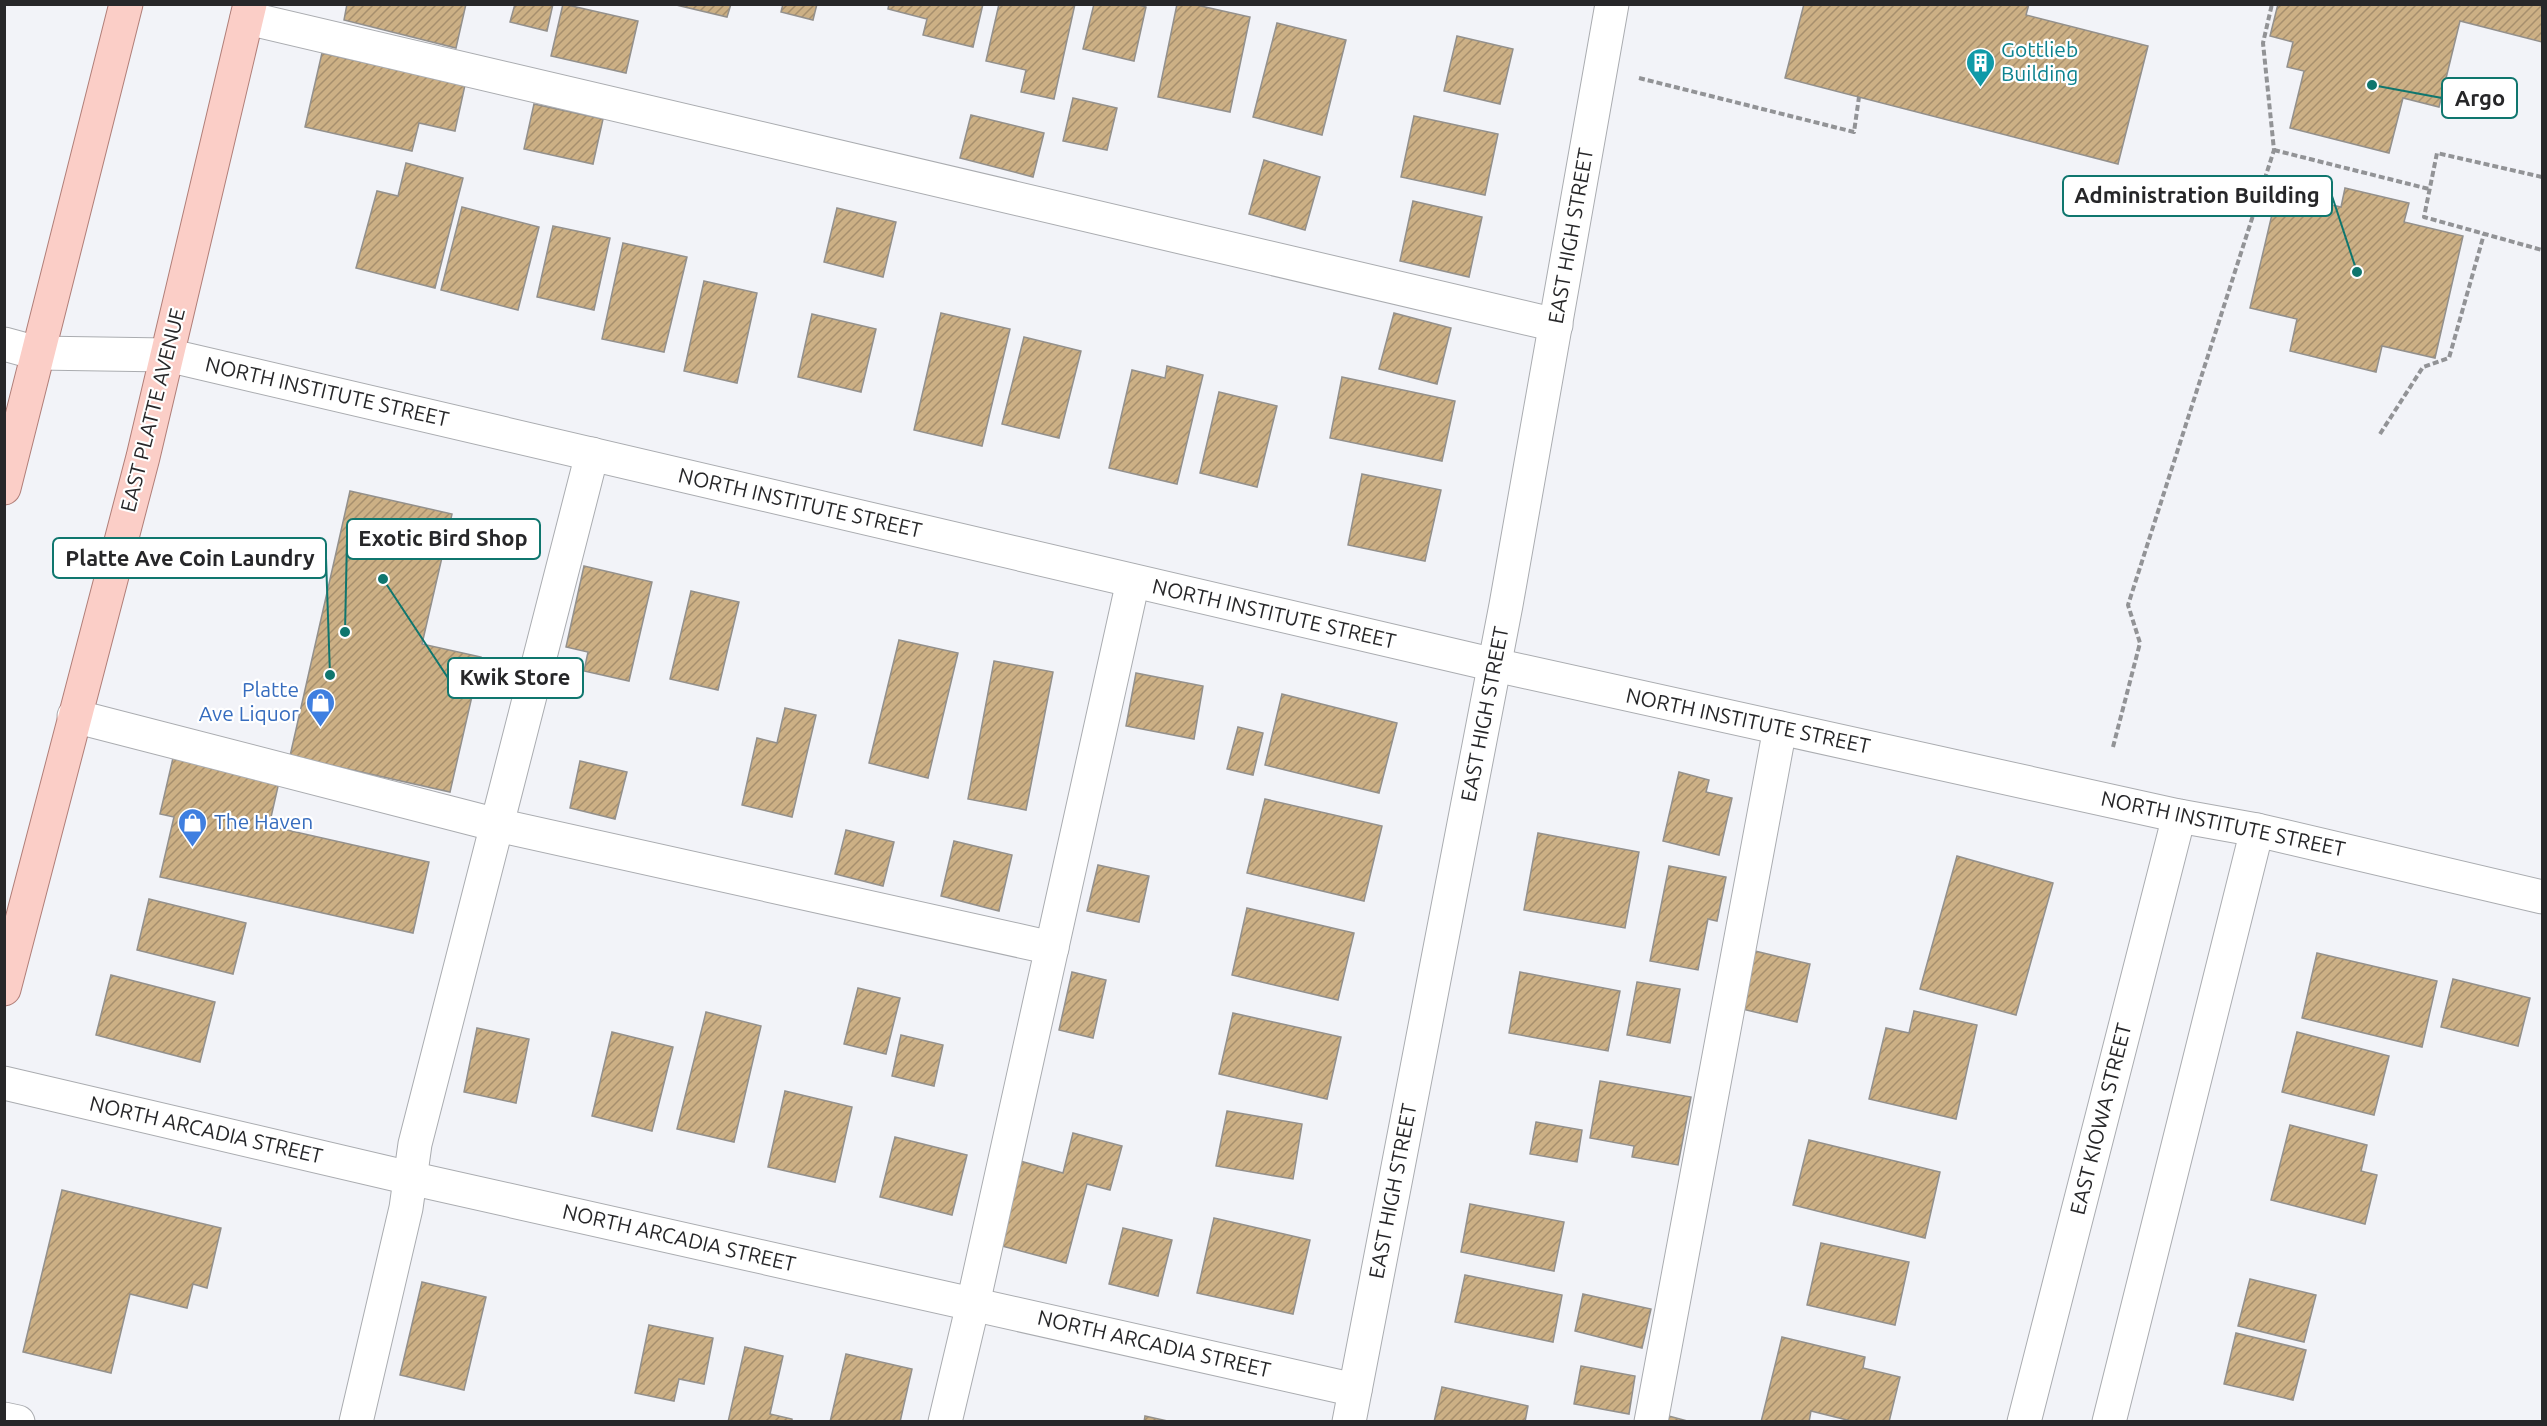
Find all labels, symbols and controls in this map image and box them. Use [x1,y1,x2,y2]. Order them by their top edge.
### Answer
place label: Gottlieb Building [2001,37,2078,85]
building icon: Gottlieb Building [1964,46,1996,88]
callout: Argo [2442,78,2517,118]
text: Argo [2455,85,2505,110]
street label: EAST HIGH STREET [1543,146,1597,326]
callout: Administration Building [2063,176,2332,216]
text: Administration Building [2074,182,2320,207]
street label: EAST PLATTE AVENUE [115,305,189,514]
street label: NORTH INSTITUTE STREET [203,351,452,431]
street label: NORTH INSTITUTE STREET [676,462,925,542]
callout: Exotic Bird Shop [347,519,540,559]
text: Exotic Bird Shop [358,525,528,550]
callout: Platte Ave Coin Laundry [53,538,326,578]
text: Platte Ave Coin Laundry [65,545,315,570]
street label: NORTH INSTITUTE STREET [1150,573,1399,653]
street label: EAST HIGH STREET [1455,624,1513,803]
callout: Kwik Store [448,658,583,698]
text: Kwik Store [460,664,570,689]
place label: Platte Ave Liquor [199,677,299,725]
street label: NORTH INSTITUTE STREET [1624,682,1873,758]
shop icon: Platte Ave Liquor [304,686,336,728]
street label: NORTH INSTITUTE STREET [2099,785,2348,861]
shop icon: The Haven [177,806,209,848]
place label: The Haven [214,809,313,833]
street label: EAST KIOWA STREET [2065,1020,2136,1217]
street label: NORTH ARCADIA STREET [87,1090,326,1168]
street label: EAST HIGH STREET [1363,1101,1421,1280]
street label: NORTH ARCADIA STREET [560,1198,799,1276]
street label: NORTH ARCADIA STREET [1035,1304,1274,1382]

